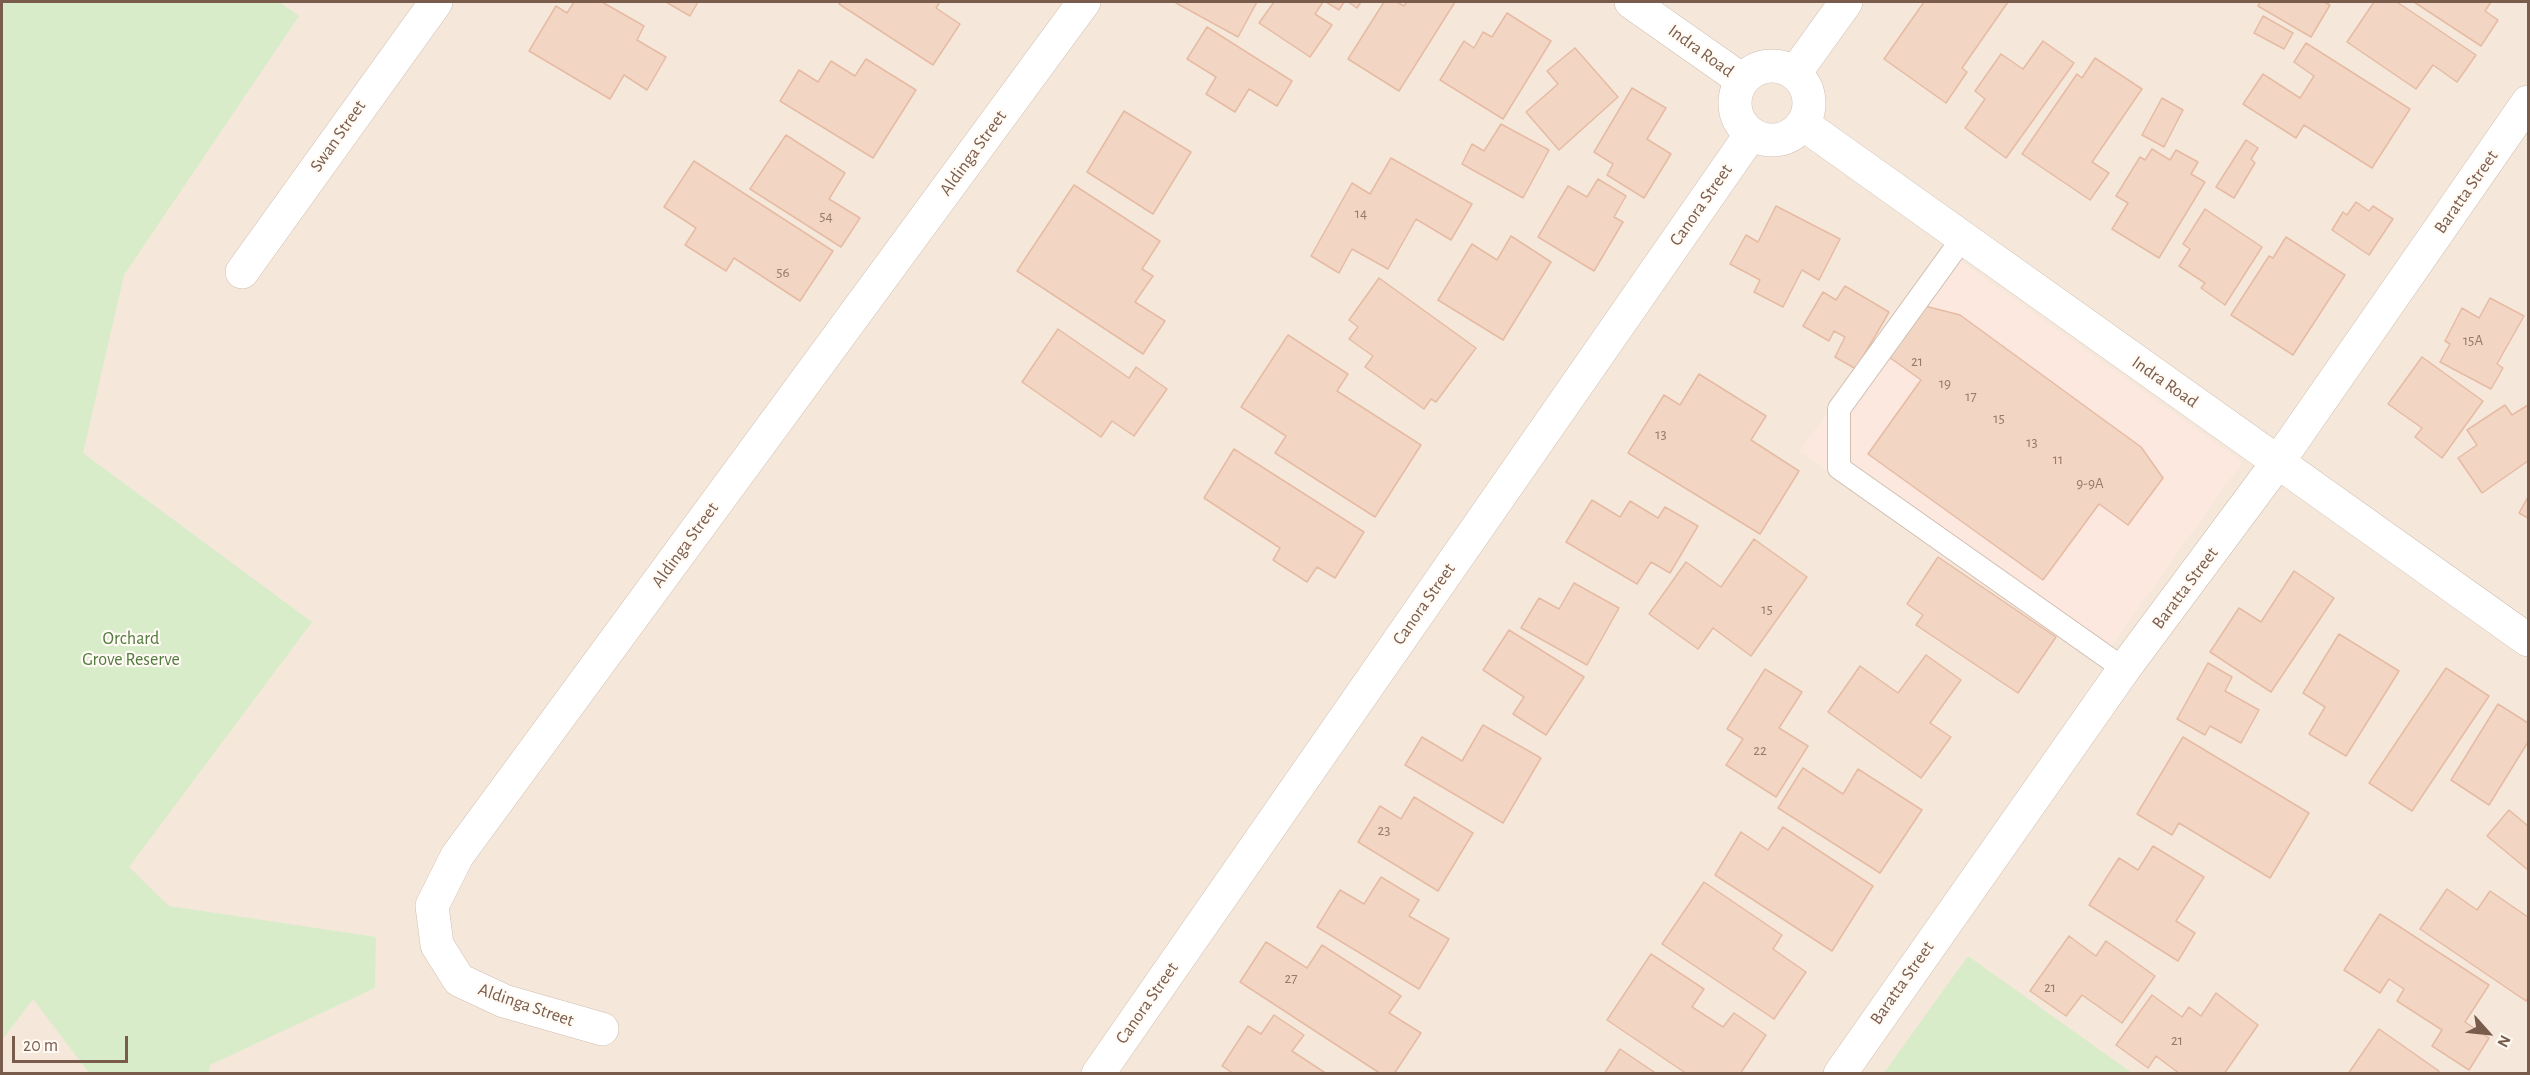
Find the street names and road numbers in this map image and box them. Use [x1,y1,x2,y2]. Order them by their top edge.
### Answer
street label: Indra Road [1664,20,1738,82]
street label: Swan Street [305,96,371,176]
street label: Aldinga Street [935,106,1011,200]
street label: Baratta Street [2429,146,2503,238]
street label: Canora Street [1665,160,1737,250]
street label: Indra Road [2128,351,2202,413]
street label: Aldinga Street [647,498,723,592]
street label: Baratta Street [2147,543,2223,633]
street label: Canora Street [1388,559,1460,649]
street label: Baratta Street [1865,937,1939,1029]
street label: Canora Street [1111,958,1183,1048]
street label: Aldinga Street [475,979,577,1031]

